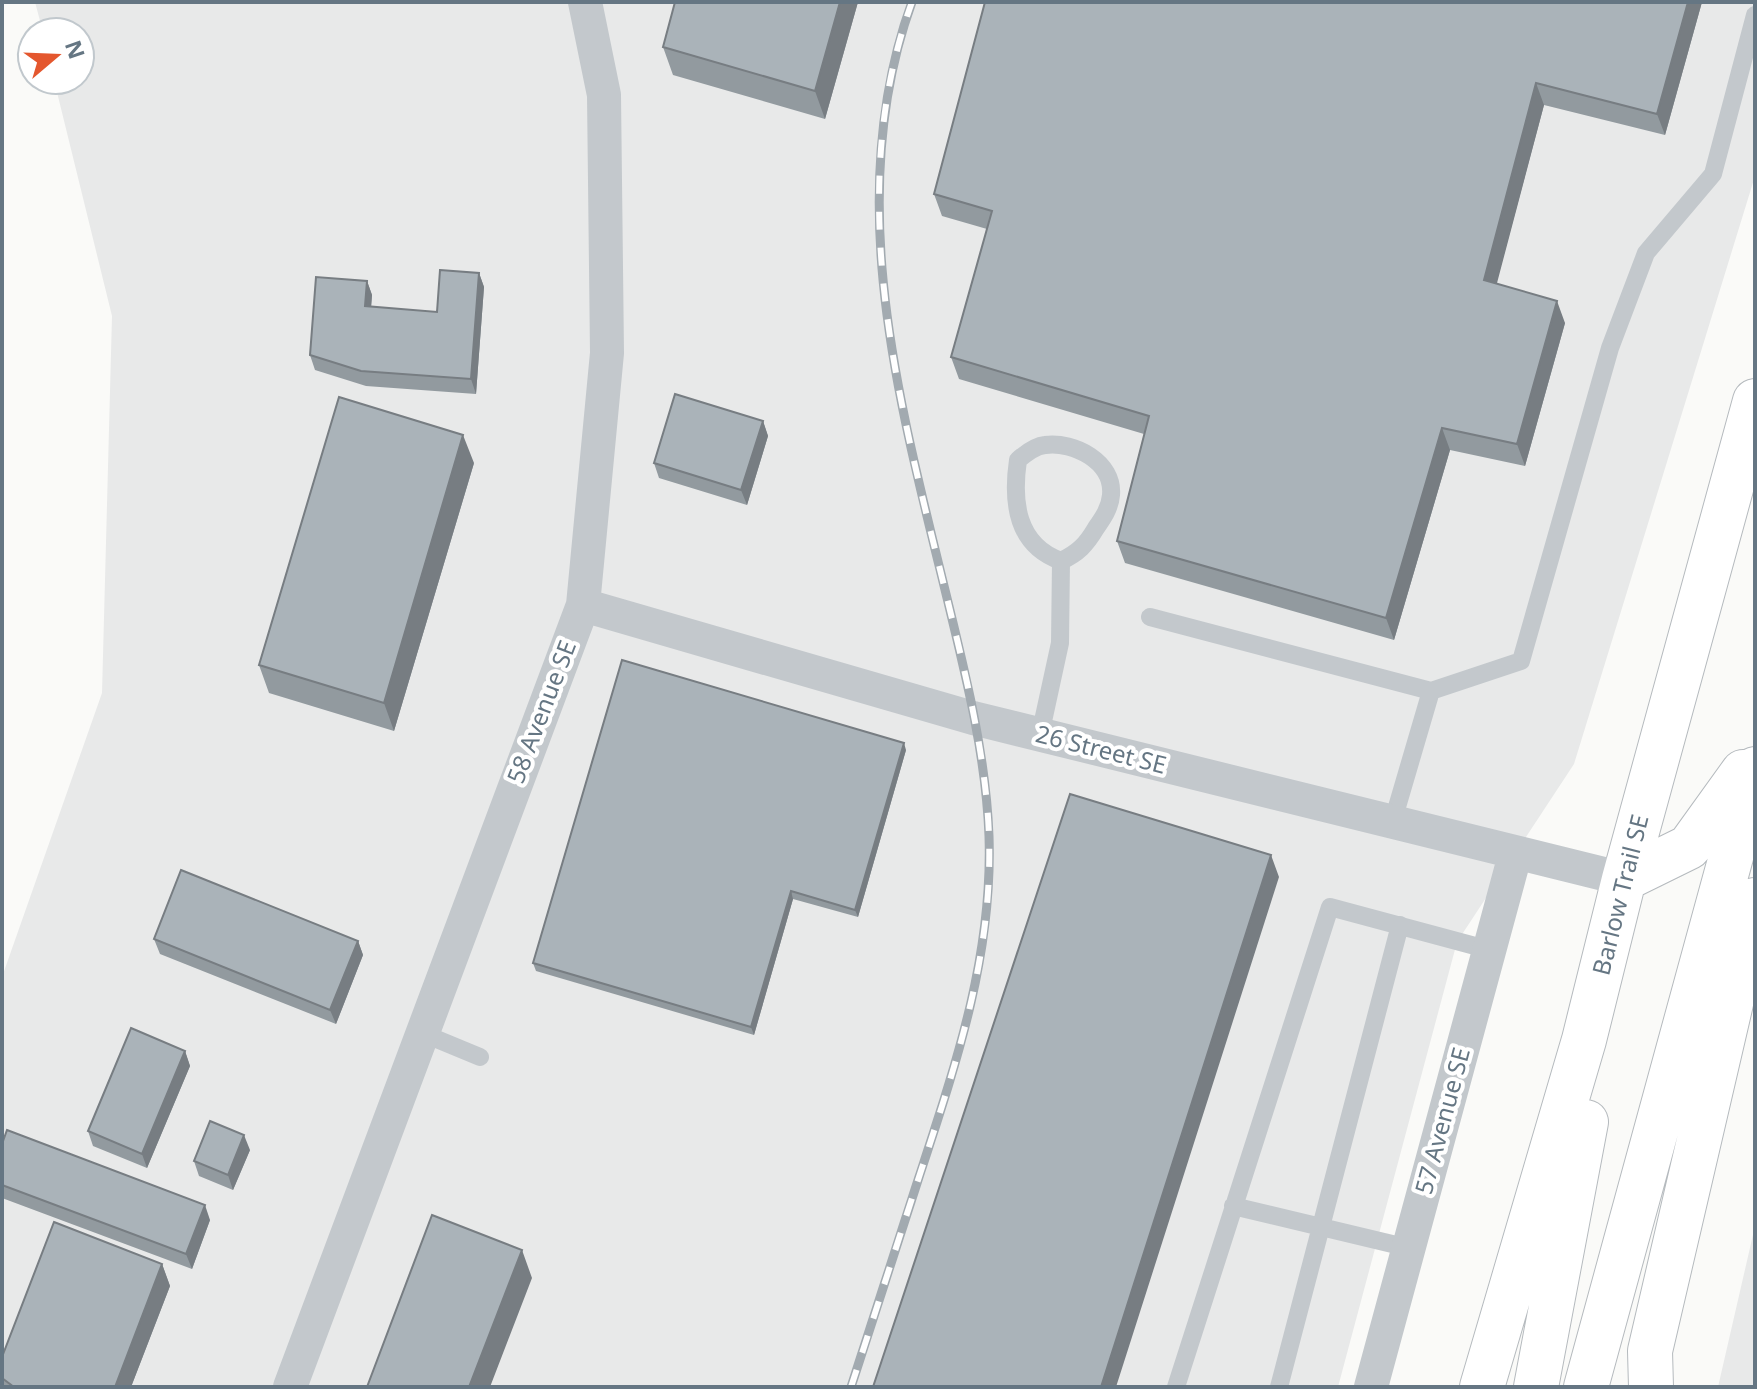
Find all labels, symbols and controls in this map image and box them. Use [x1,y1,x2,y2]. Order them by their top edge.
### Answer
north arrow [16,16,96,96]
text: N [59,36,93,63]
street label: 58 Avenue SE [498,635,583,788]
street label: 26 Street SE [1033,716,1170,781]
street label: Barlow Trail SE [1584,811,1655,978]
street label: 57 Avenue SE [1406,1044,1477,1198]

